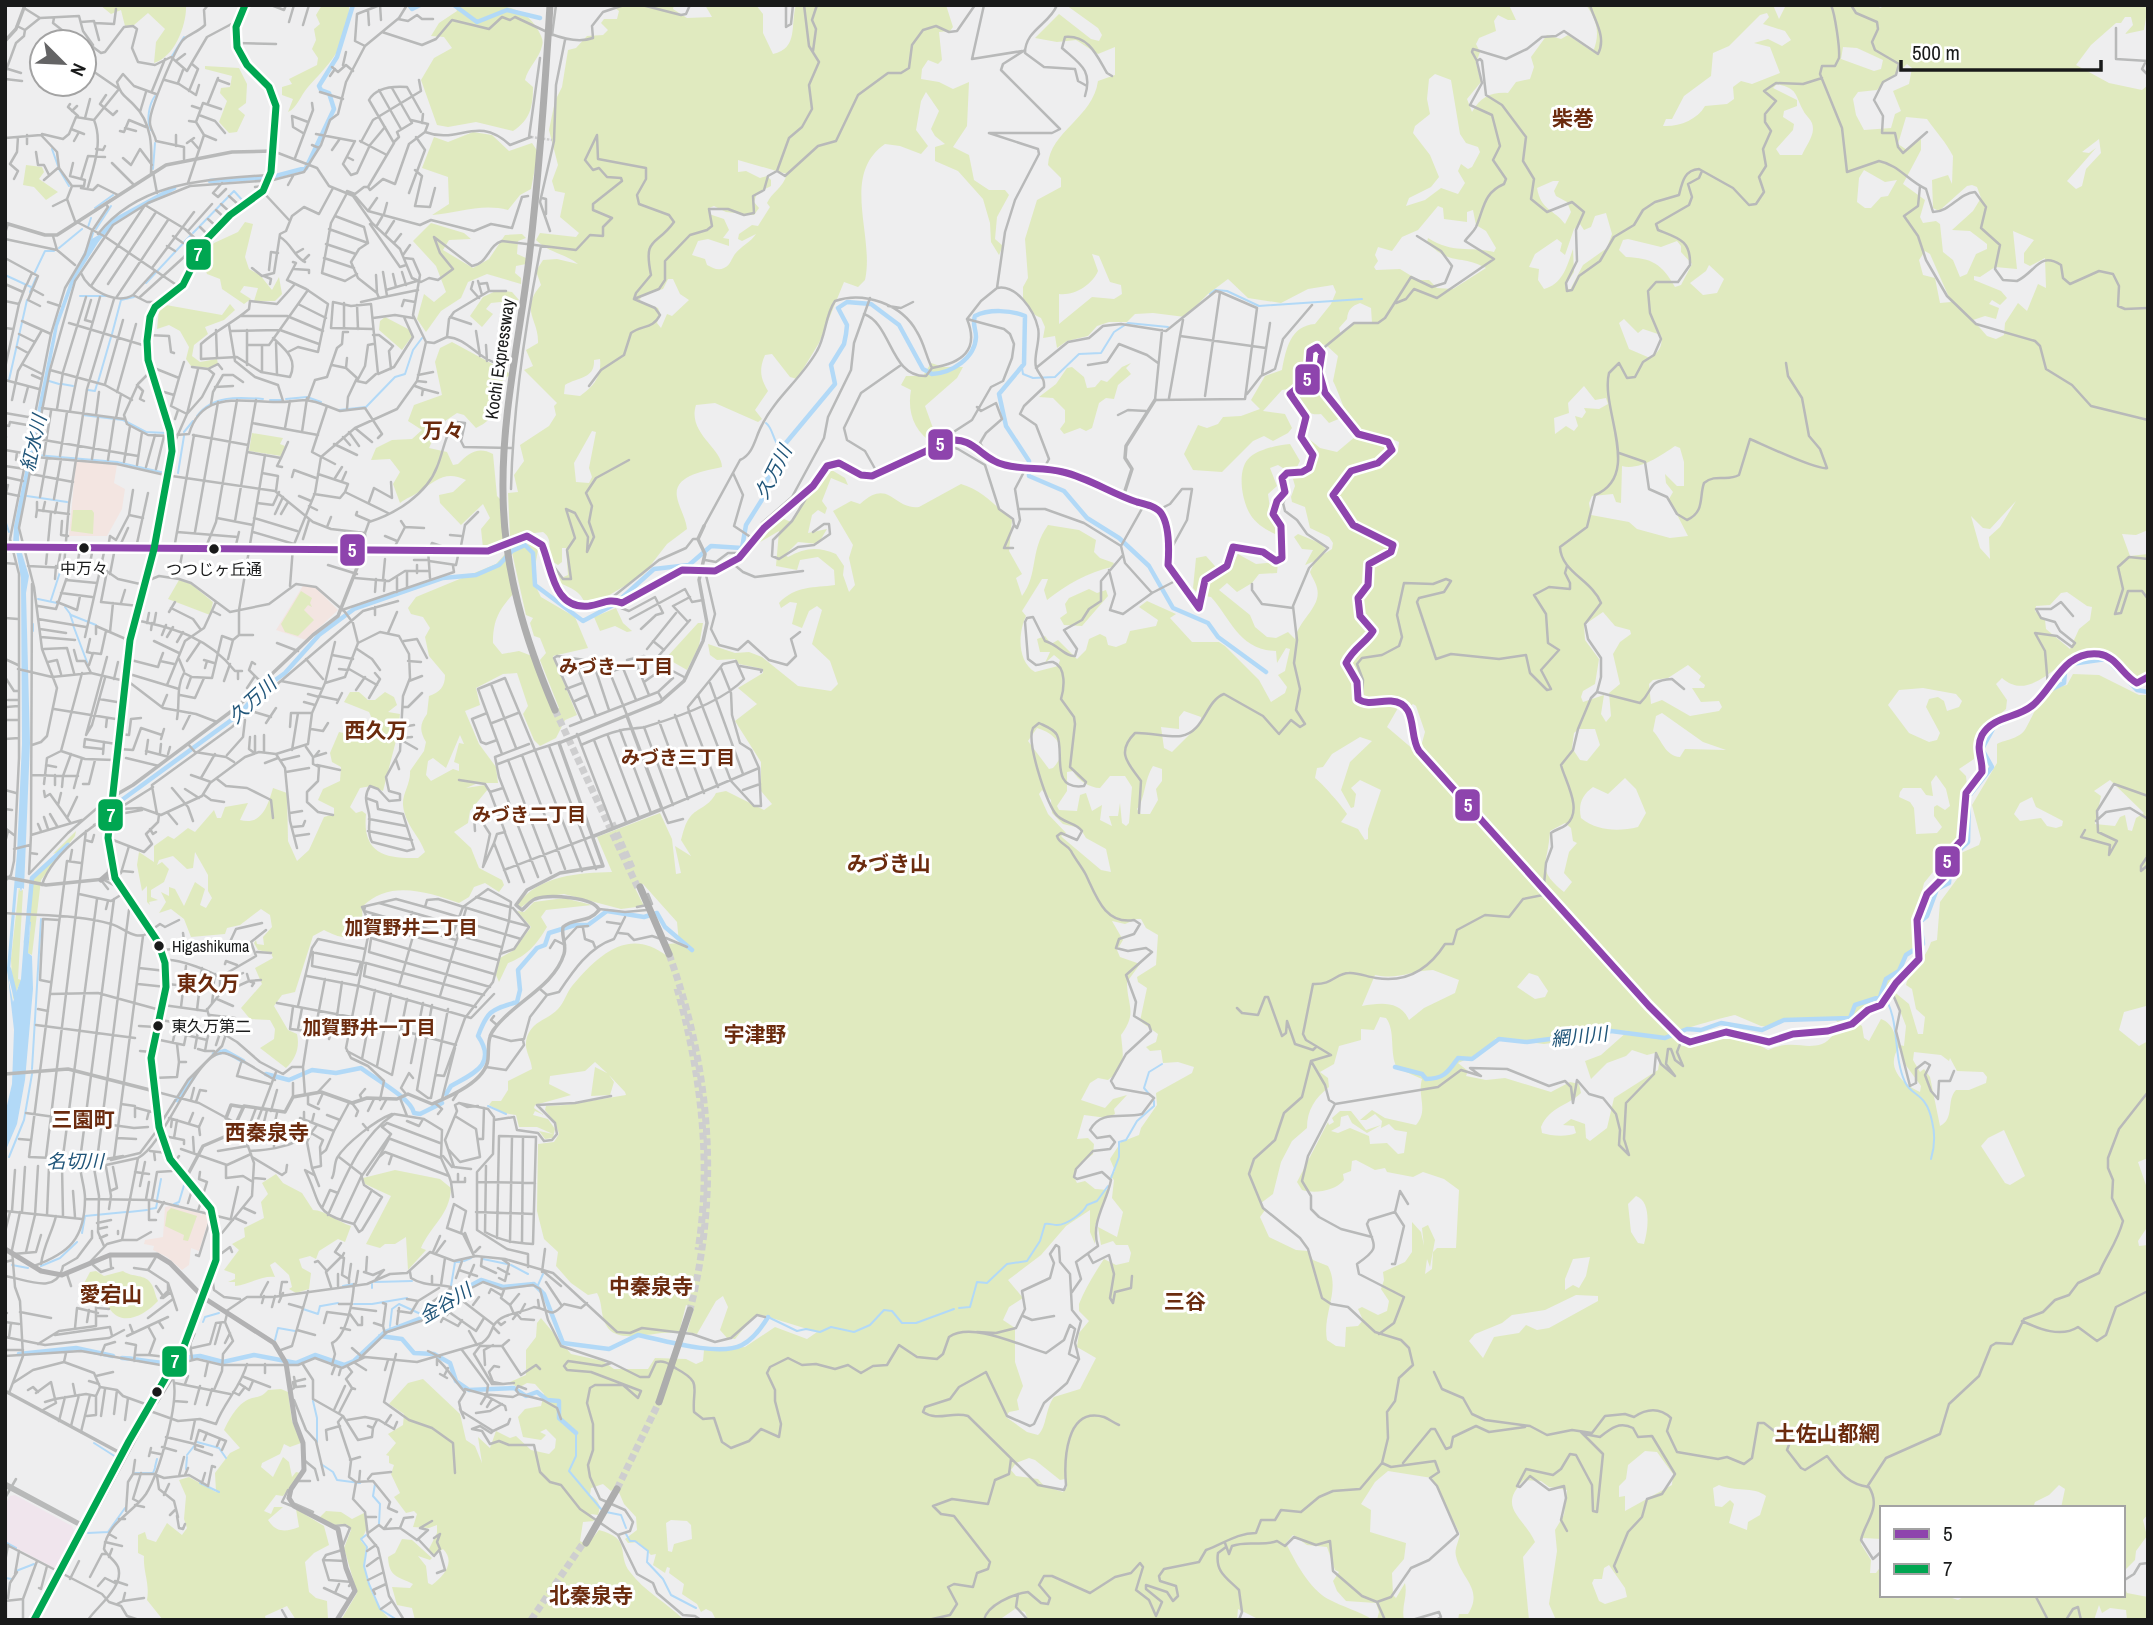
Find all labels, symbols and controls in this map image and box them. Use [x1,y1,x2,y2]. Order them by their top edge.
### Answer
north arrow [28,28,98,98]
scale bar [1901,28,2100,72]
text: 500 m [1912,38,1960,67]
text: N [64,59,93,80]
district label: 柴巻 [1552,104,1594,133]
line badge: 7 [185,238,212,271]
text: 7 [194,241,203,267]
street label: Kochi Expressway [479,296,520,421]
line badge: 5 [1294,363,1321,396]
text: 5 [1303,366,1312,392]
water label: 紅水川 [14,410,53,474]
district label: 万々 [422,416,464,445]
line badge: 5 [927,428,954,461]
text: 5 [936,431,945,457]
water label: 久万川 [748,439,798,503]
line badge: 5 [339,533,366,567]
text: 5 [348,537,357,563]
marker: 中万々 [77,541,91,555]
marker: つつじヶ丘通 [207,542,221,556]
place label: 中万々 [60,557,108,579]
place label: つつじヶ丘通 [166,558,262,580]
district label: みづき一丁目 [559,653,673,679]
water label: 久万川 [222,670,283,729]
district label: 西久万 [345,716,408,745]
district label: みづき三丁目 [621,744,735,770]
line badge: 5 [1454,788,1481,822]
text: 5 [1464,792,1473,818]
line badge: 7 [97,798,124,832]
district label: みづき二丁目 [472,801,586,827]
text: 7 [107,802,116,828]
line badge: 5 [1934,845,1961,878]
text: 5 [1943,848,1952,874]
district label: みづき山 [847,849,931,878]
district label: 加賀野井二丁目 [344,914,478,940]
place label: Higashikuma [172,935,250,957]
marker: Higashikuma [152,939,166,953]
district label: 東久万 [177,969,240,998]
district label: 加賀野井一丁目 [302,1014,436,1040]
place label: 東久万第二 [171,1015,251,1037]
marker: 東久万第二 [151,1019,165,1033]
district label: 宇津野 [724,1020,787,1049]
water label: 網川川 [1549,1020,1611,1052]
district label: 三園町 [52,1105,115,1134]
district label: 西秦泉寺 [225,1118,309,1147]
water label: 名切川 [46,1148,105,1174]
district label: 中秦泉寺 [609,1272,693,1301]
water label: 金谷川 [414,1276,478,1329]
district label: 愛宕山 [80,1280,143,1309]
district label: 三谷 [1164,1287,1206,1316]
line badge: 7 [161,1345,188,1378]
text: 7 [171,1348,180,1374]
unlabelled marker [150,1385,164,1399]
district label: 土佐山都網 [1775,1419,1880,1448]
legend [1880,1506,2125,1597]
text: 5 [1943,1519,1953,1548]
text: 7 [1943,1554,1953,1583]
district label: 北秦泉寺 [549,1581,633,1610]

